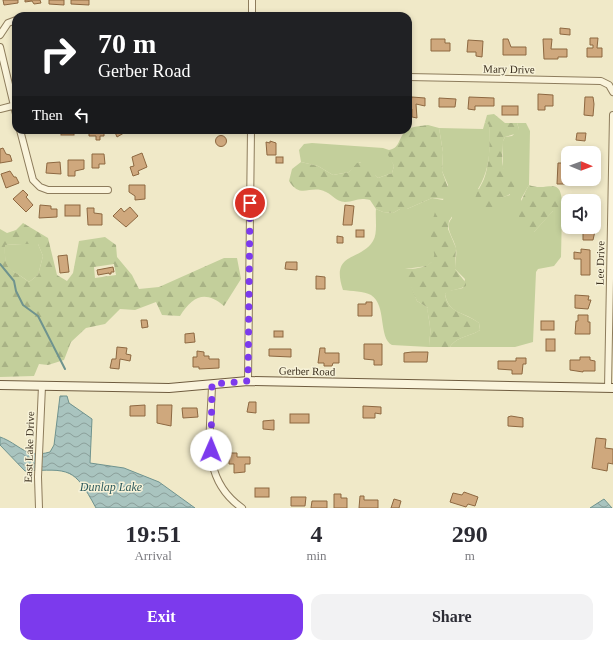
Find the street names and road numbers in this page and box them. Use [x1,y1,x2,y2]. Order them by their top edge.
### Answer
street label: Mary Drive [483,63,535,75]
street label: Lee Drive [594,241,606,285]
street label: Gerber Road [279,365,336,378]
street label: East Lake Drive [22,411,36,483]

